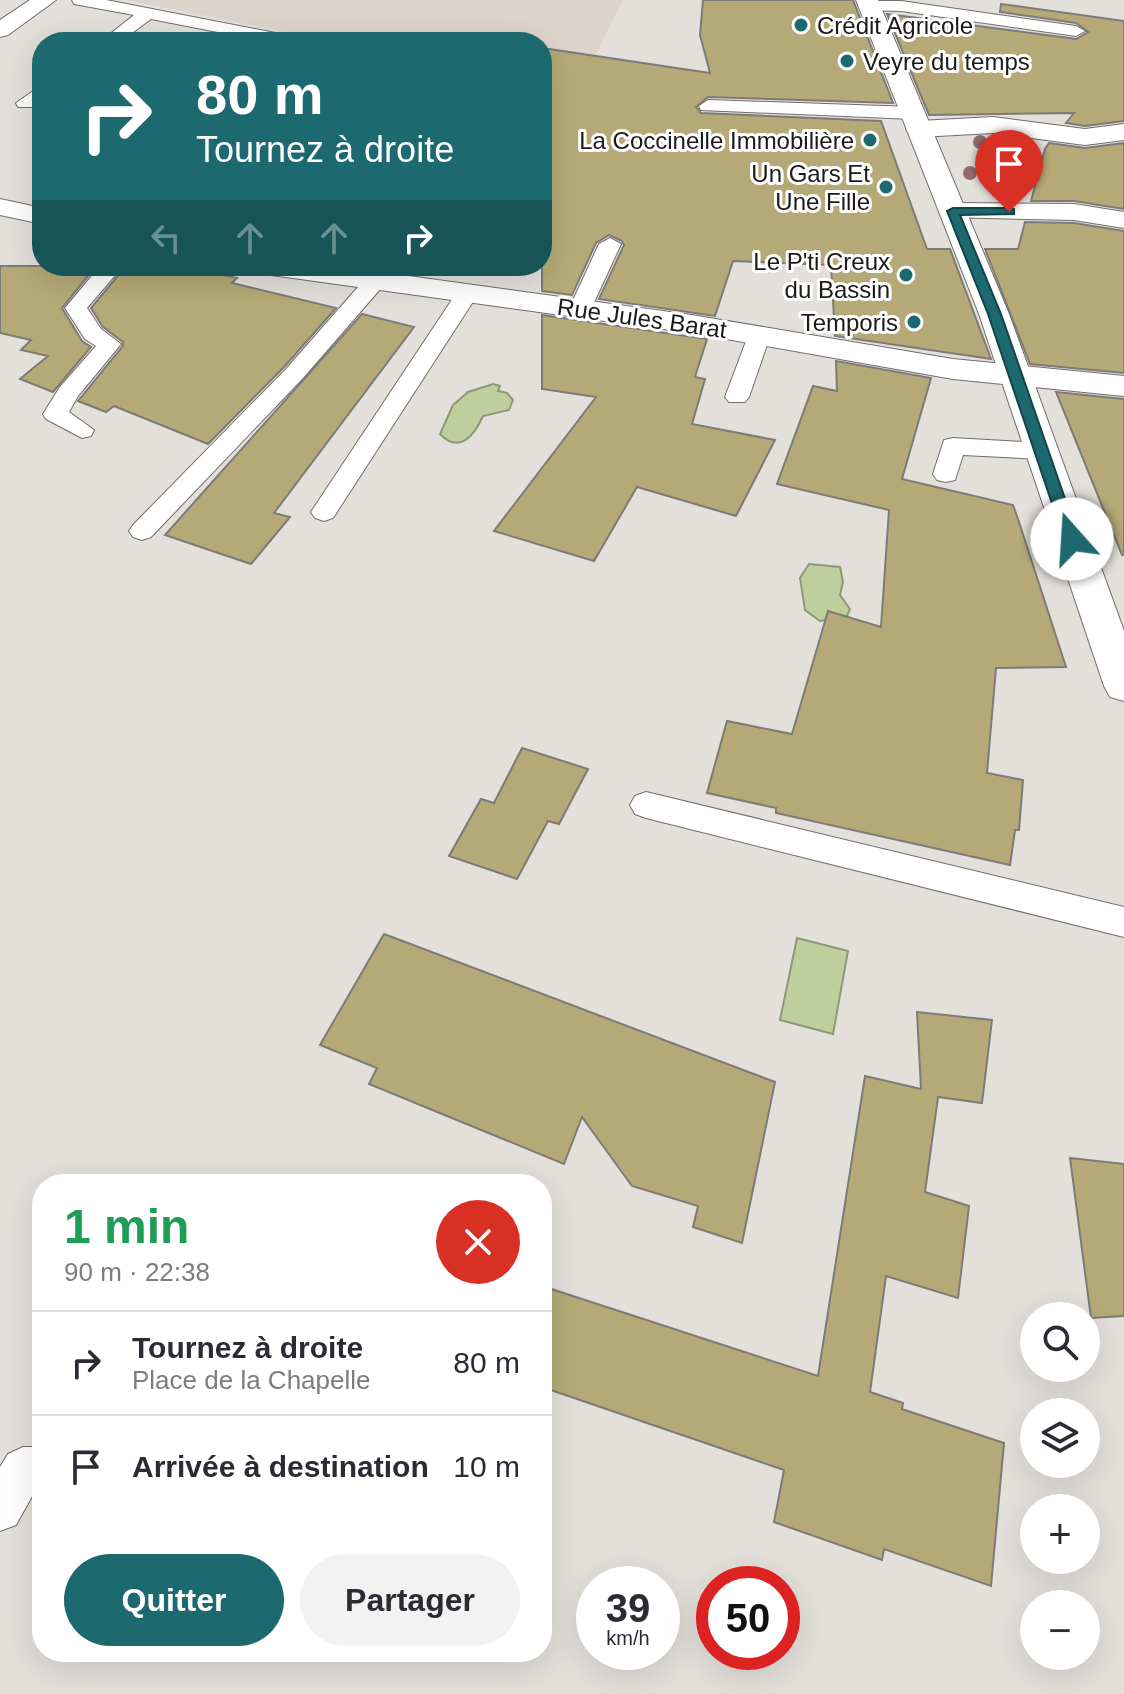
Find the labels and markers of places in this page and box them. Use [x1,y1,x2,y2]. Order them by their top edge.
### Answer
place label: Crédit Agricole [817,12,973,39]
marker: Crédit Agricole [792,16,810,34]
place label: Veyre du temps [863,48,1030,75]
marker: Veyre du temps [838,52,856,70]
place label: La Coccinelle Immobilière [579,127,854,154]
pin [975,130,1043,212]
marker: La Coccinelle Immobilière [861,131,879,149]
place label: Un Gars Et Une Fille [751,160,870,215]
marker: Un Gars Et Une Fille [877,178,895,196]
place label: Le P'ti Creux du Bassin [753,248,890,303]
marker: Le P'ti Creux du Bassin [897,266,915,284]
place label: Temporis [801,309,898,336]
marker: Temporis [905,313,923,331]

